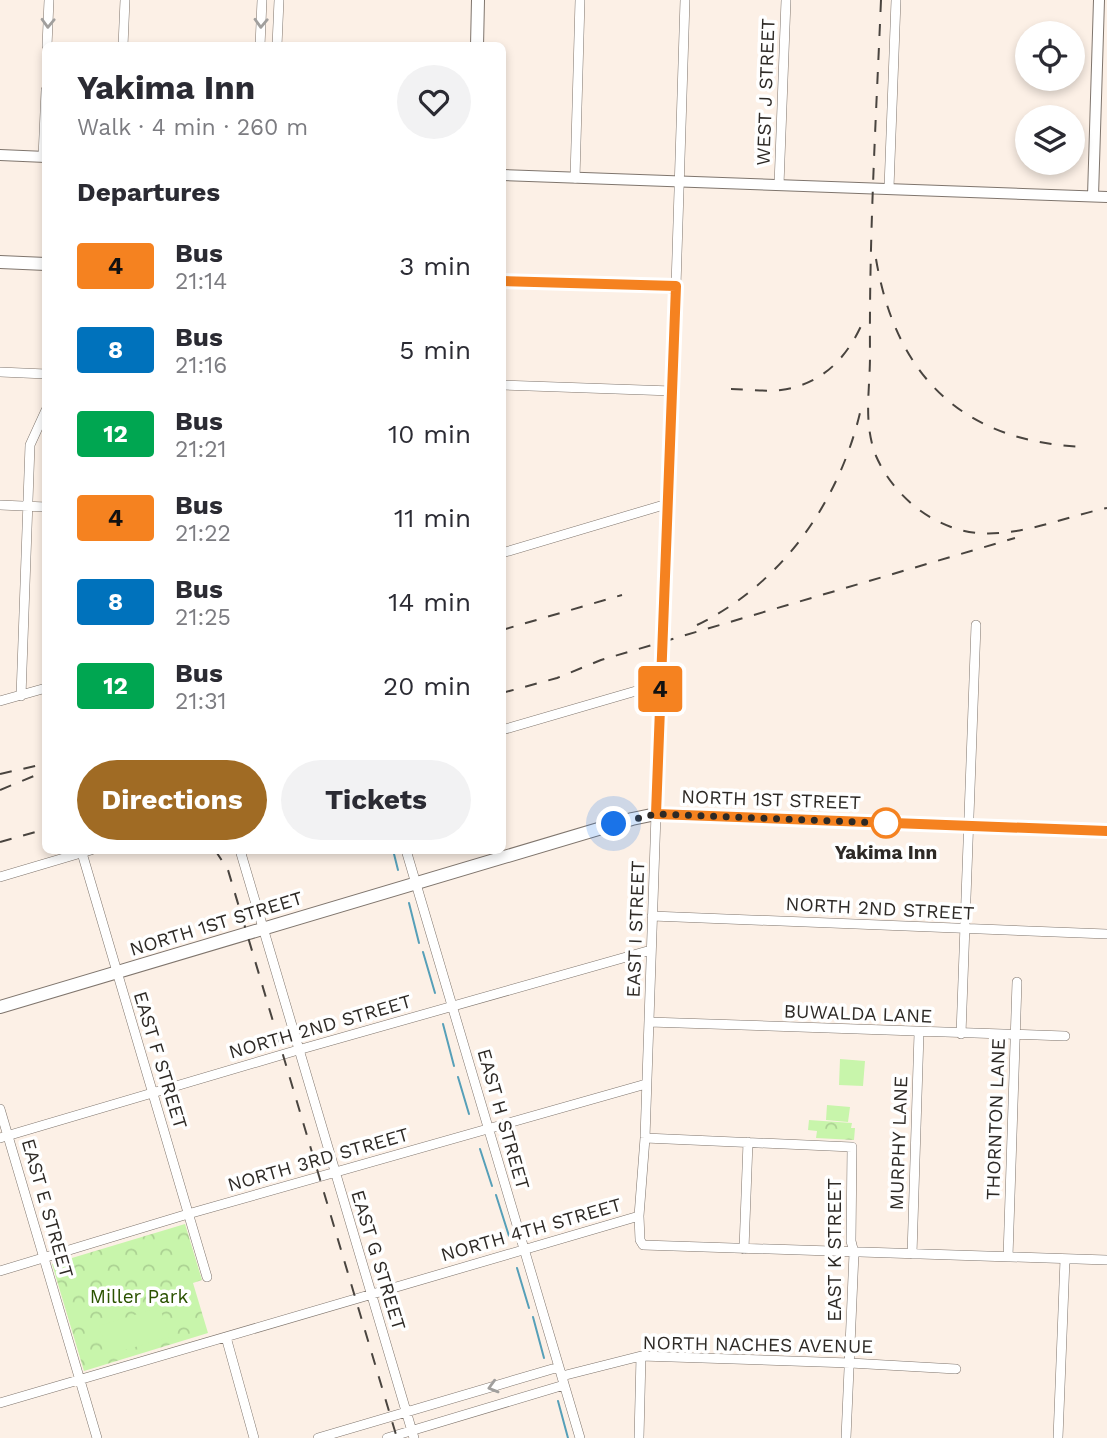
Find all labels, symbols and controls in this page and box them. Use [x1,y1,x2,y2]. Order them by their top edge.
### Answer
one-way arrow [41,18,56,29]
one-way arrow [253,18,268,29]
street label: WEST J STREET [751,18,780,166]
map controls [1015,21,1085,175]
button: locate [1015,21,1085,91]
button: heart [397,65,471,139]
text: Yakima Inn [77,68,255,107]
button: layers [1015,105,1085,175]
text: Walk · 4 min · 260 m [77,114,308,141]
text: Departures [77,177,220,207]
text: Bus [175,238,223,268]
text: 3 min [399,251,471,281]
text: 4 [108,252,123,280]
text: 21:14 [175,268,227,295]
text: Bus [175,322,223,352]
text: 5 min [399,335,471,365]
text: 8 [108,336,123,364]
text: 21:16 [175,352,227,379]
text: Bus [175,406,223,436]
text: 10 min [388,419,471,449]
text: 12 [103,420,128,448]
text: 21:21 [175,436,227,463]
text: Bus [175,490,223,520]
text: 11 min [394,503,471,533]
text: 4 [108,504,123,532]
text: 21:22 [175,520,231,547]
text: Bus [175,574,223,604]
text: 14 min [388,587,471,617]
text: 8 [108,588,123,616]
text: 21:25 [175,604,231,631]
text: Bus [175,658,223,688]
line badge: 4 [637,666,683,712]
text: 20 min [383,671,471,701]
text: 12 [103,672,128,700]
text: 4 [652,675,668,703]
text: 21:31 [175,688,227,715]
button: Directions [77,760,267,840]
button: Tickets [281,760,471,840]
street label: NORTH 1ST STREET [681,785,861,814]
your location [596,806,631,841]
marker: Yakima Inn [871,808,901,838]
place label: Yakima Inn [835,841,937,864]
street label: EAST I STREET [622,860,649,998]
street label: NORTH 1ST STREET [127,886,306,961]
street label: NORTH 2ND STREET [785,892,975,925]
street label: EAST F STREET [129,989,192,1132]
street label: NORTH 2ND STREET [226,989,414,1064]
street label: BUWALDA LANE [783,999,933,1028]
street label: THORNTON LANE [981,1038,1010,1200]
street label: EAST H STREET [472,1046,535,1192]
street label: MURPHY LANE [885,1075,912,1211]
street label: NORTH 3RD STREET [225,1123,412,1196]
street label: EAST E STREET [17,1136,78,1280]
street label: EAST K STREET [823,1178,846,1322]
street label: EAST G STREET [346,1187,411,1333]
street label: NORTH 4TH STREET [438,1193,624,1266]
park label: Miller Park [90,1285,188,1308]
street label: NORTH NACHES AVENUE [642,1331,874,1358]
one-way arrow [488,1378,500,1393]

